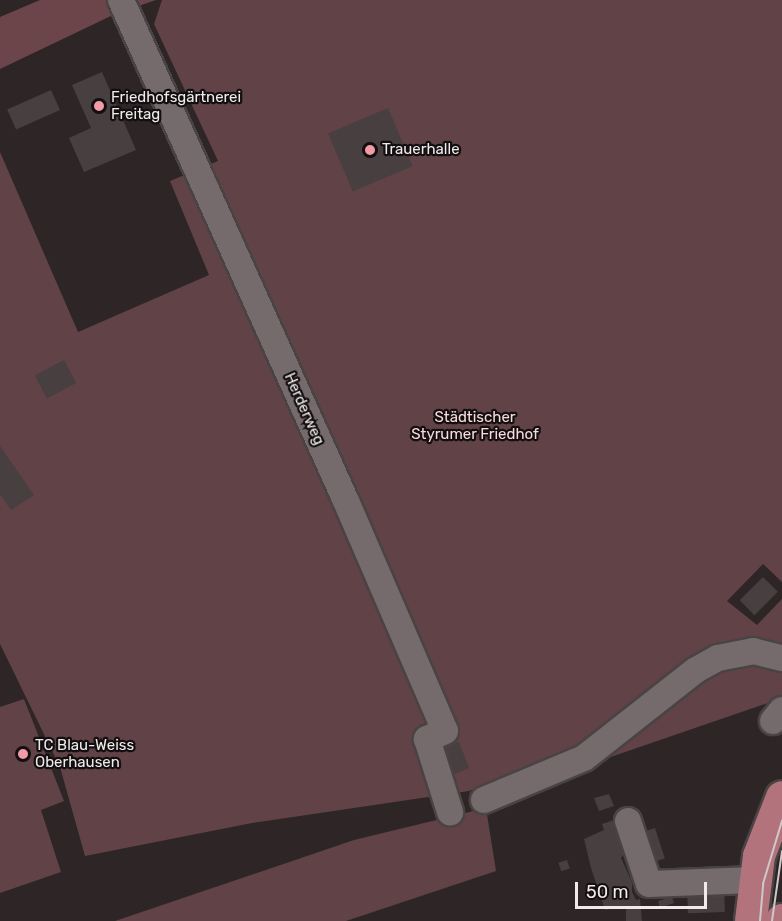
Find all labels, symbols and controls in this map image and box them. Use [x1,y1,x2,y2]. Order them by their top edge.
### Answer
place label: Friedhofsgärtnerei Freitag [111,88,241,123]
marker: Friedhofsgärtnerei Freitag [92,99,106,113]
place label: Trauerhalle [382,141,460,159]
marker: Trauerhalle [363,143,377,157]
street label: Herderweg [280,370,328,448]
park label: Städtischer Styrumer Friedhof [411,408,539,443]
place label: TC Blau-Weiss Oberhausen [35,736,134,771]
marker: TC Blau-Weiss Oberhausen [16,747,30,761]
scale bar [578,870,710,908]
text: 50 m [586,881,629,903]

